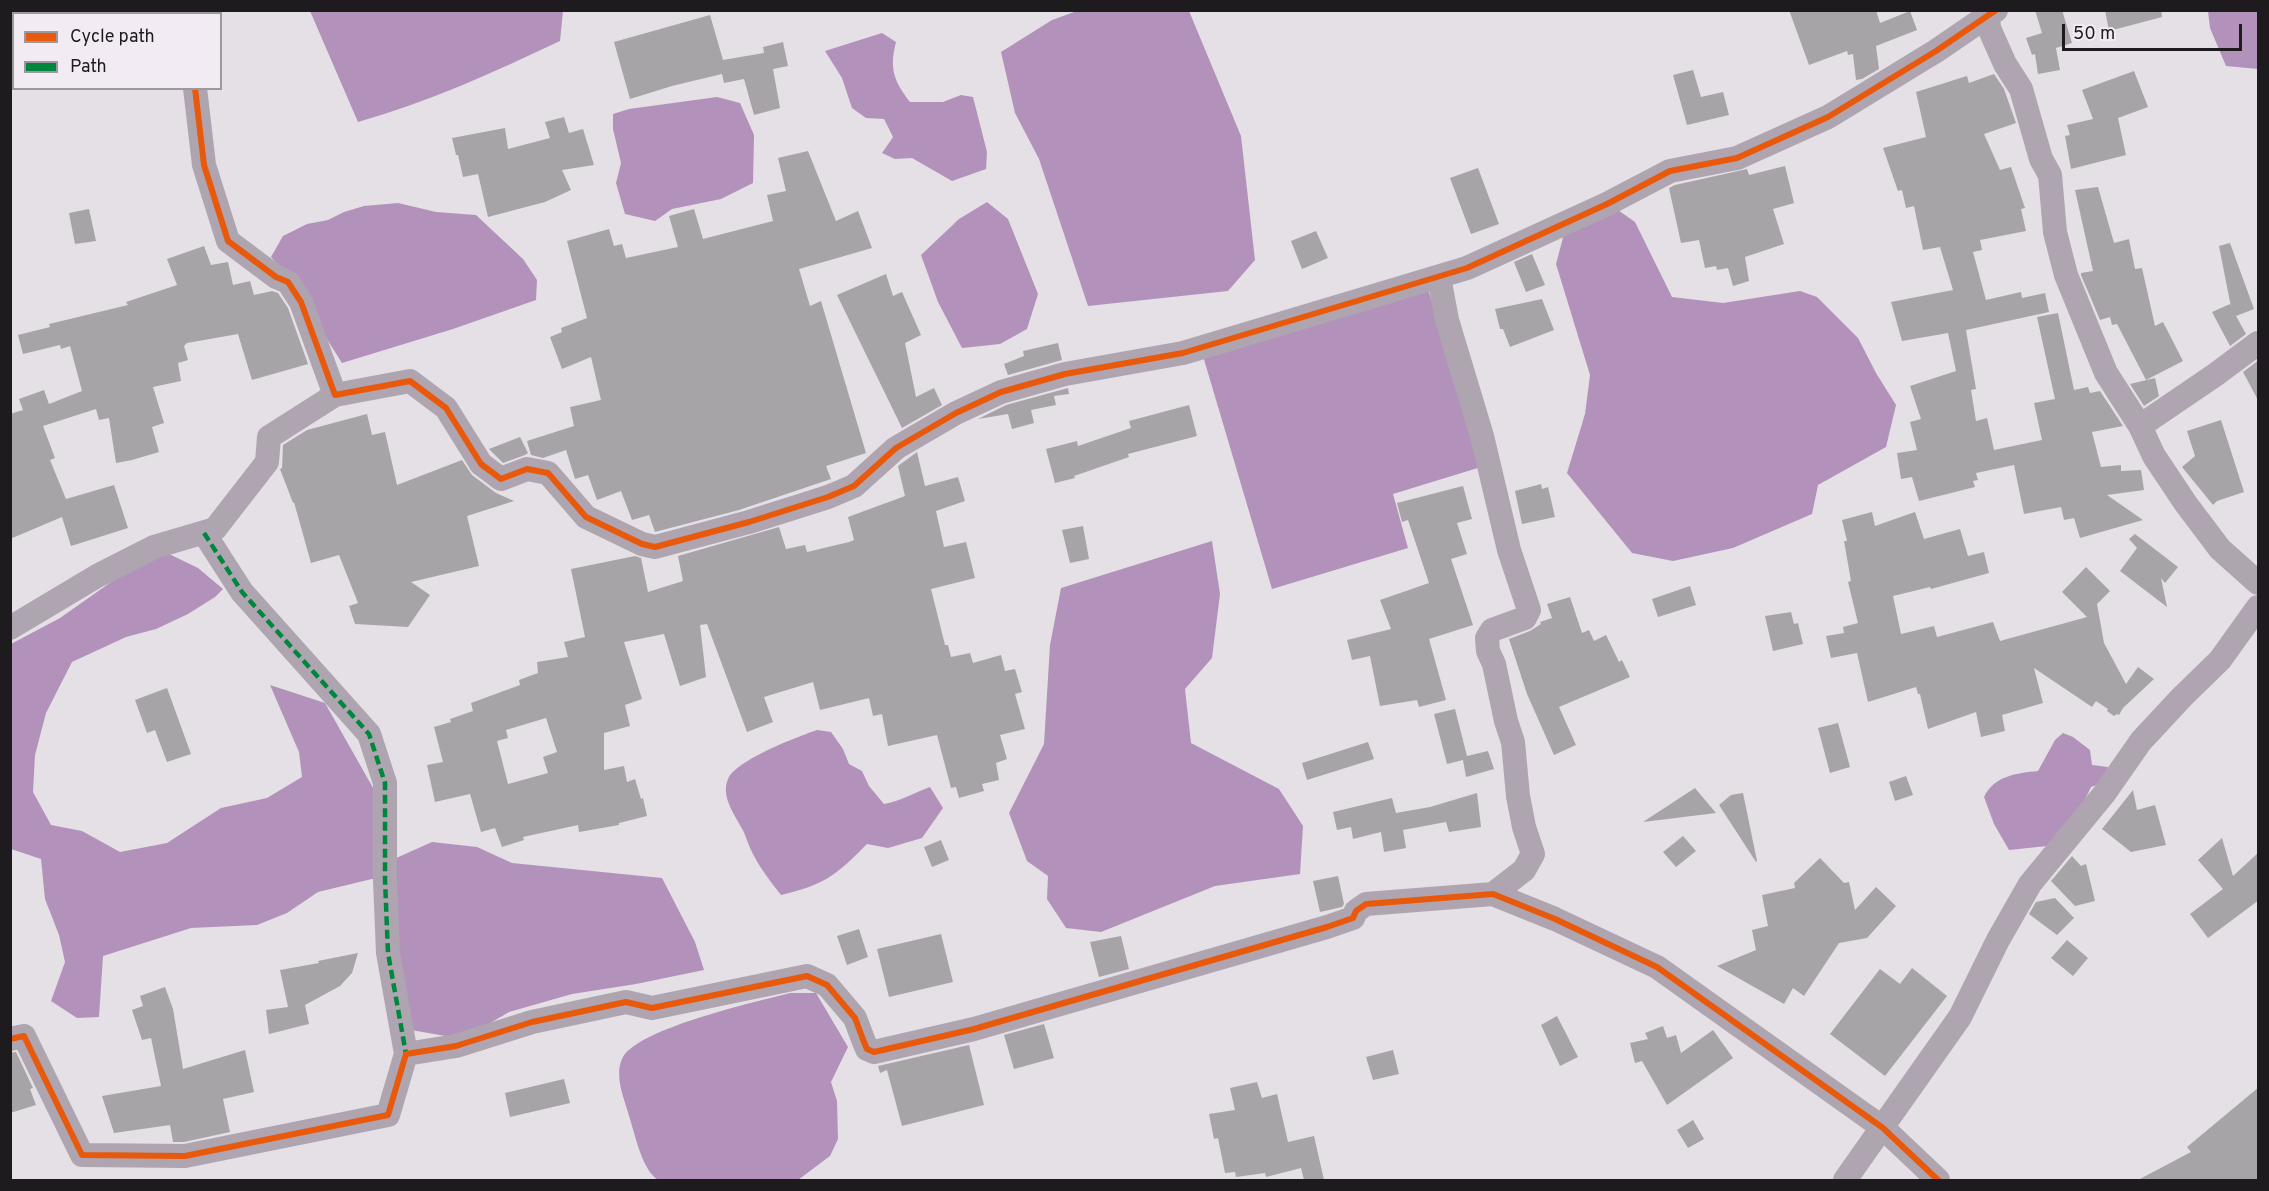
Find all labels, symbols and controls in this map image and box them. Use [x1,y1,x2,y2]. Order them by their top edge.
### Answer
legend [12,12,222,90]
scale bar [2065,12,2245,50]
text: 50 m [2073,23,2115,46]
text: Cycle path [70,26,155,49]
text: Path [70,56,107,79]

